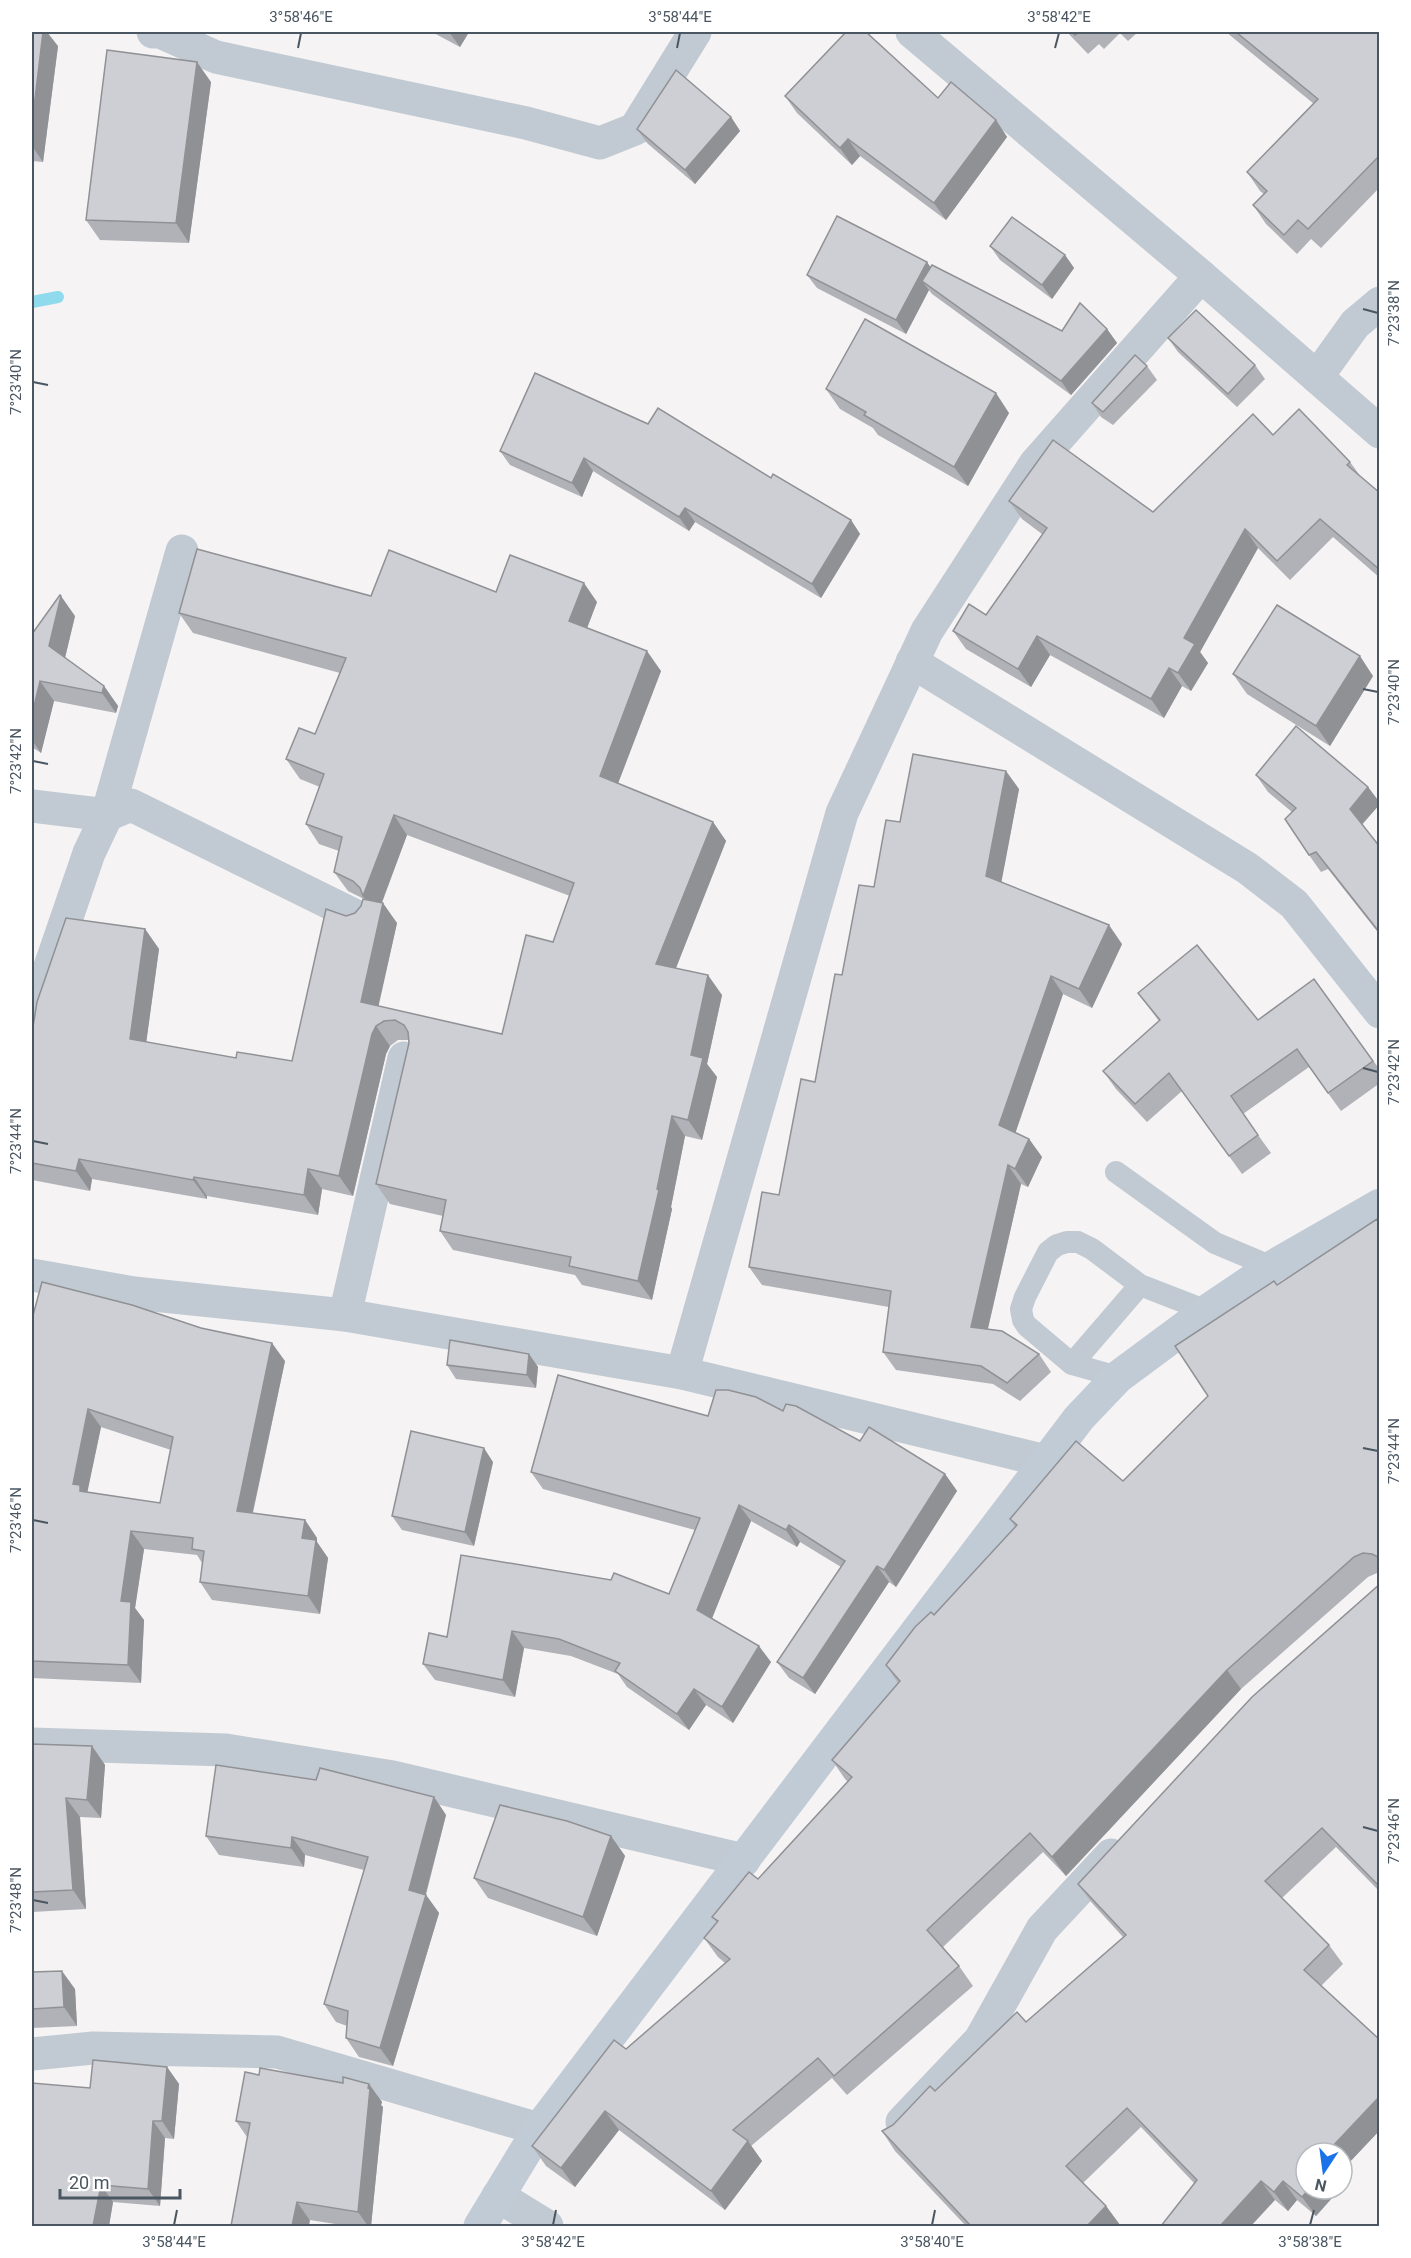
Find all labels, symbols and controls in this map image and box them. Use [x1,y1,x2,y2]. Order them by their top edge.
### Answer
text: 3°58'46"E [269,8,333,26]
text: 3°58'44"E [648,8,712,26]
text: 3°58'42"E [1027,8,1091,26]
text: 7°23'38"N [1385,280,1403,346]
text: 7°23'40"N [7,349,25,415]
text: 7°23'40"N [1385,659,1403,725]
text: 7°23'42"N [7,728,25,794]
text: 7°23'42"N [1385,1039,1403,1105]
text: 7°23'44"N [7,1108,25,1174]
text: 7°23'44"N [1385,1418,1403,1484]
text: 7°23'46"N [7,1487,25,1553]
text: 7°23'46"N [1385,1798,1403,1864]
text: 7°23'48"N [7,1867,25,1933]
north arrow [1294,2141,1354,2201]
scale bar [60,2162,180,2200]
text: 20 m [69,2172,109,2193]
text: N [1313,2175,1328,2196]
text: 3°58'44"E [142,2233,206,2251]
text: 3°58'42"E [521,2233,585,2251]
text: 3°58'40"E [900,2233,964,2251]
text: 3°58'38"E [1278,2233,1342,2251]

